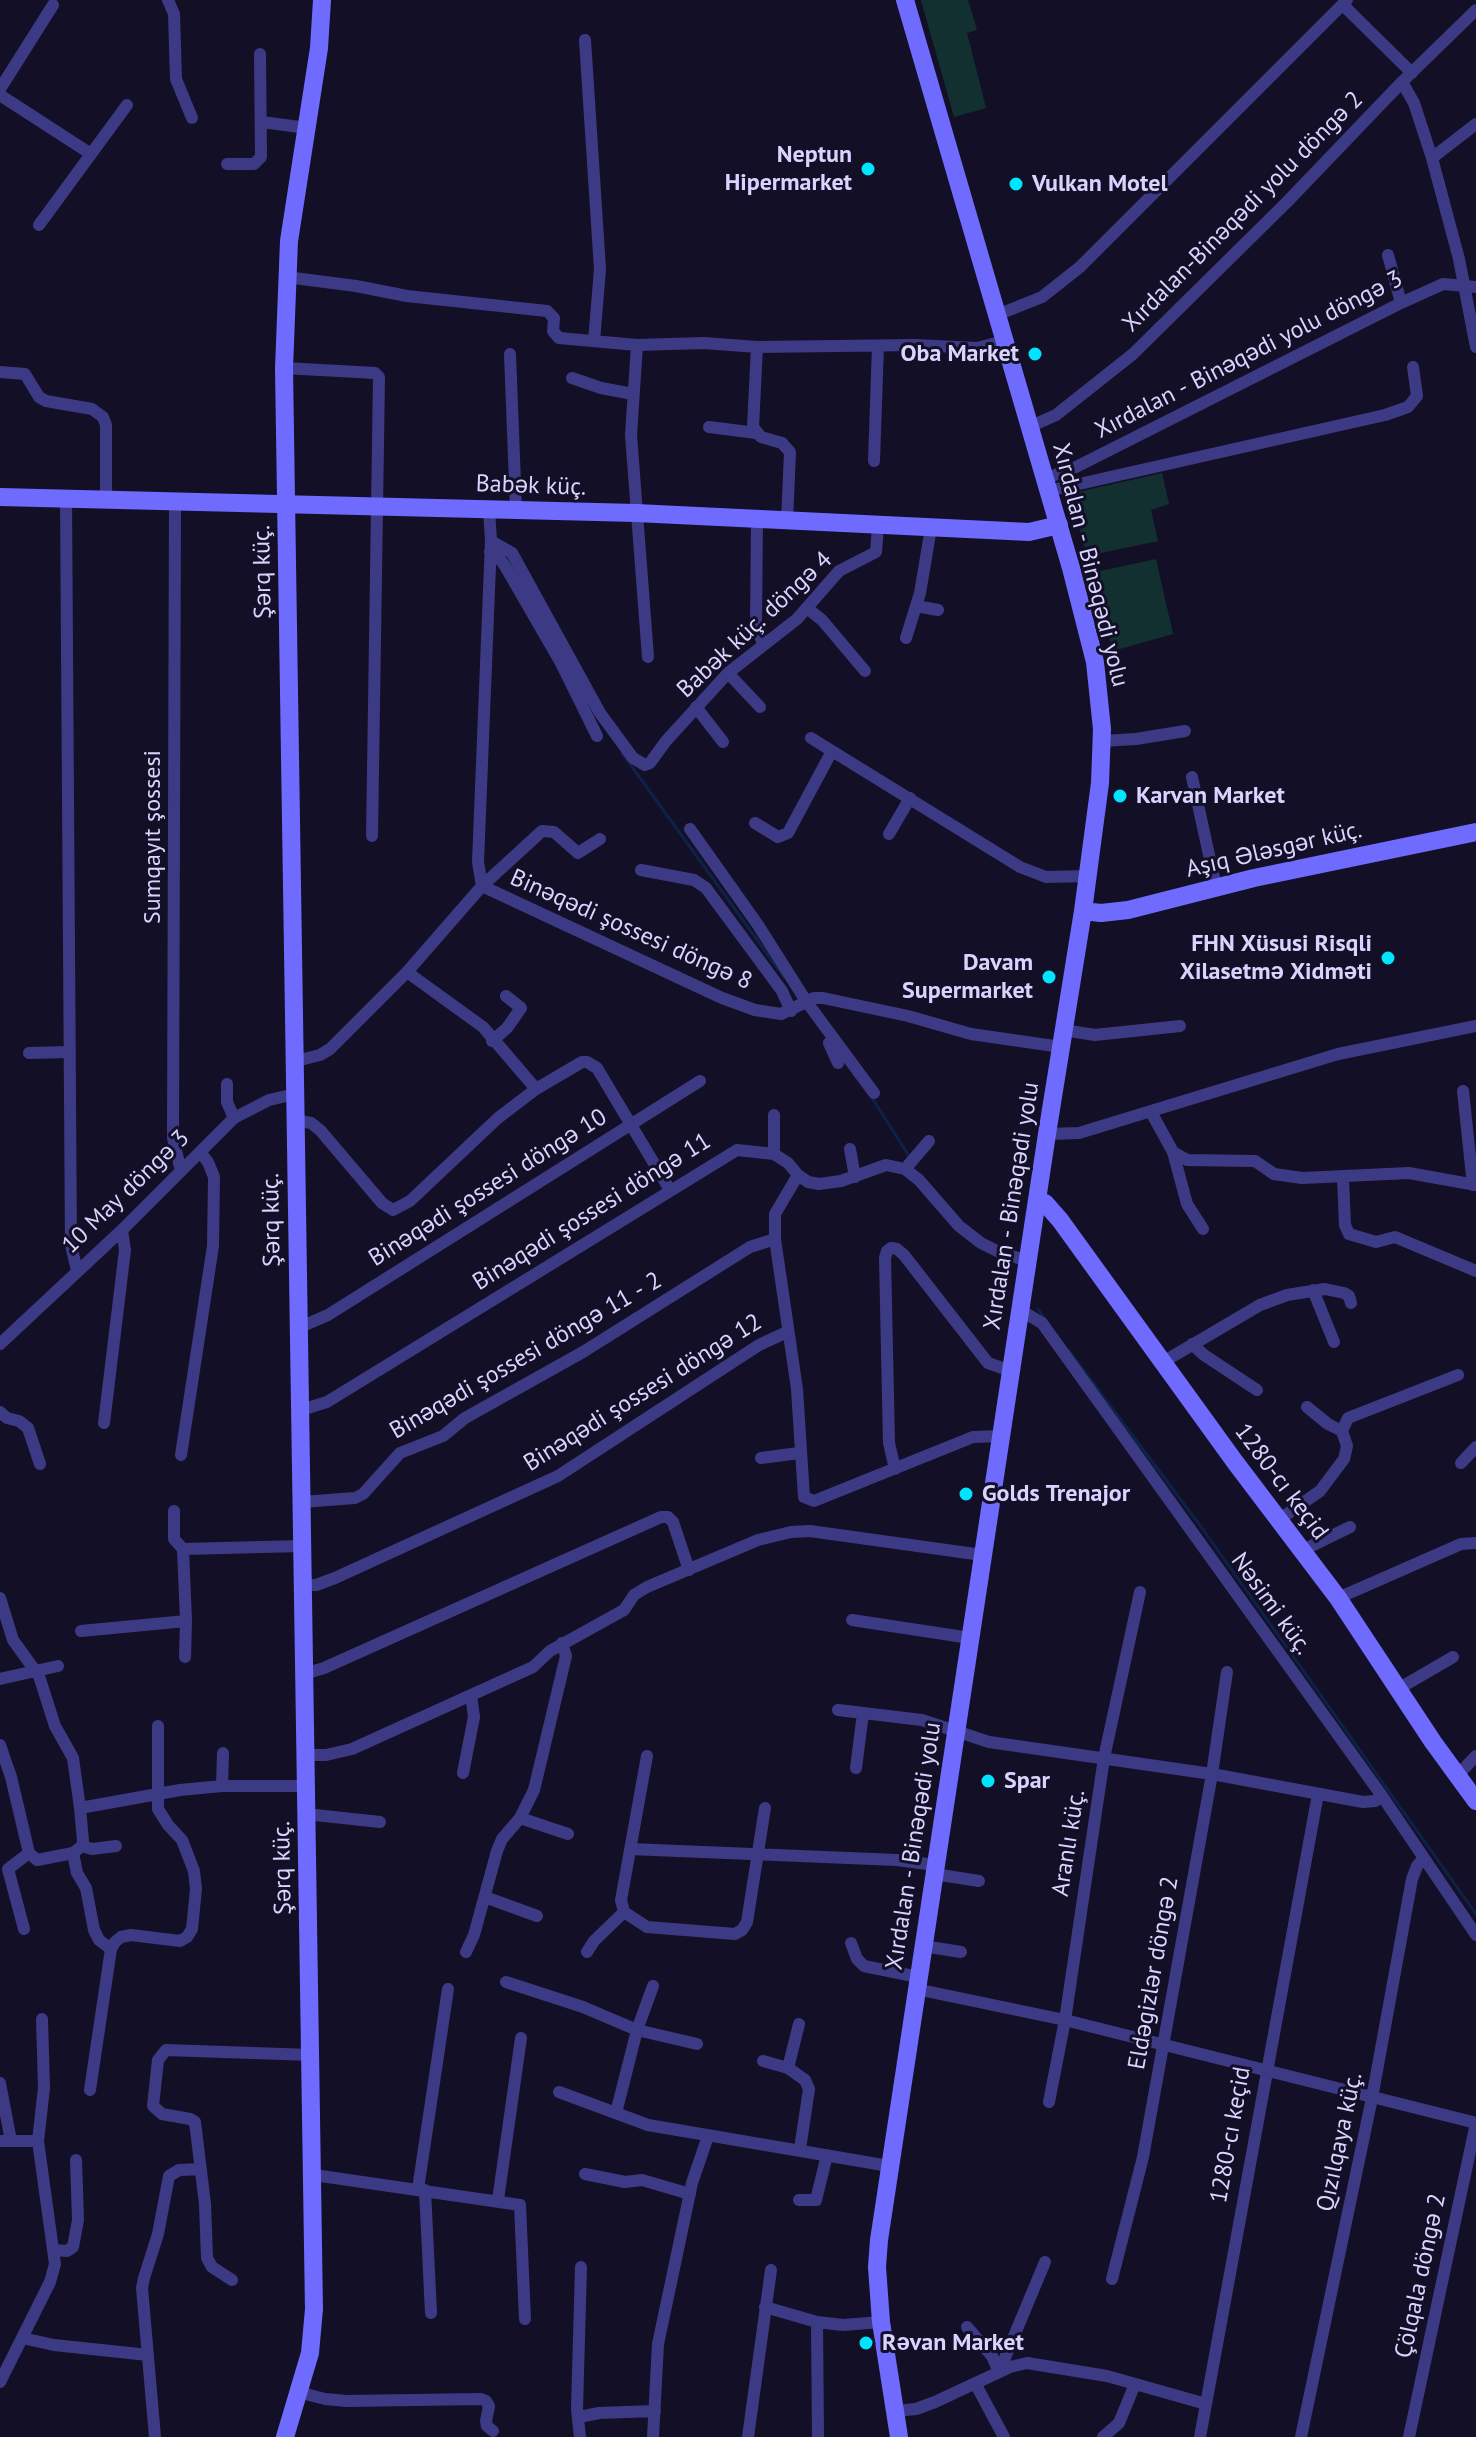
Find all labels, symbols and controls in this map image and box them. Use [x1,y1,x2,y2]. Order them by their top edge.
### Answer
street label: Xırdalan-Binəqədi yolu döngə 2 [1117,86,1369,338]
place label: Neptun Hipermarket [725,141,852,197]
marker: Neptun Hipermarket [859,160,877,178]
place label: Vulkan Motel [1032,170,1167,198]
marker: Vulkan Motel [1007,175,1025,193]
street label: Xırdalan - Binəqədi yolu döngə 3 [1090,265,1408,445]
place label: Oba Market [900,340,1019,368]
marker: Oba Market [1026,345,1044,363]
street label: Xırdalan - Binəqədi yolu [1046,440,1134,690]
street label: Babək küç. [475,470,587,502]
street label: Şərq küç. [248,525,278,619]
street label: Babək küç. döngə 4 [671,546,839,704]
street label: Sumqayıt şossesi [139,750,167,924]
place label: Karvan Market [1136,782,1285,810]
marker: Karvan Market [1111,787,1129,805]
street label: Aşıq Ələsgər küç. [1183,816,1365,884]
street label: Binəqədi şossesi döngə 8 [506,864,756,996]
place label: FHN Xüsusi Risqli Xilasetmə Xidməti [1180,930,1372,986]
place label: Davam Supermarket [902,949,1033,1005]
marker: FHN Xüsusi Risqli Xilasetmə Xidməti [1379,949,1397,967]
marker: Davam Supermarket [1040,968,1058,986]
street label: Xırdalan - Binəqədi yolu [978,1080,1046,1332]
street label: Binəqədi şossesi döngə 10 [364,1103,612,1273]
street label: 10 May döngə 3 [56,1124,196,1260]
street label: Binəqədi şossesi döngə 11 [468,1127,716,1297]
street label: Şərq küç. [257,1173,287,1267]
street label: Binəqədi şossesi döngə 11 - 2 [385,1266,667,1446]
street label: Binəqədi şossesi döngə 12 [519,1308,767,1478]
street label: 1280-cı keçid [1228,1418,1334,1546]
place label: Golds Trenajor [982,1480,1130,1508]
marker: Golds Trenajor [957,1485,975,1503]
street label: Nəsimi küç. [1224,1547,1318,1661]
street label: Xırdalan - Binəqədi yolu [880,1720,948,1972]
place label: Spar [1004,1767,1050,1795]
marker: Spar [979,1772,997,1790]
street label: Aranlı küç. [1046,1788,1092,1898]
street label: Şərq küç. [268,1821,298,1915]
street label: Eldəgizlər döngə 2 [1123,1874,1185,2072]
street label: 1280-cı keçid [1205,2065,1257,2205]
street label: Qızılqaya küç. [1311,2070,1369,2214]
street label: Çölqala döngə 2 [1390,2191,1452,2361]
place label: Rəvan Market [882,2329,1024,2357]
marker: Rəvan Market [857,2334,875,2352]

